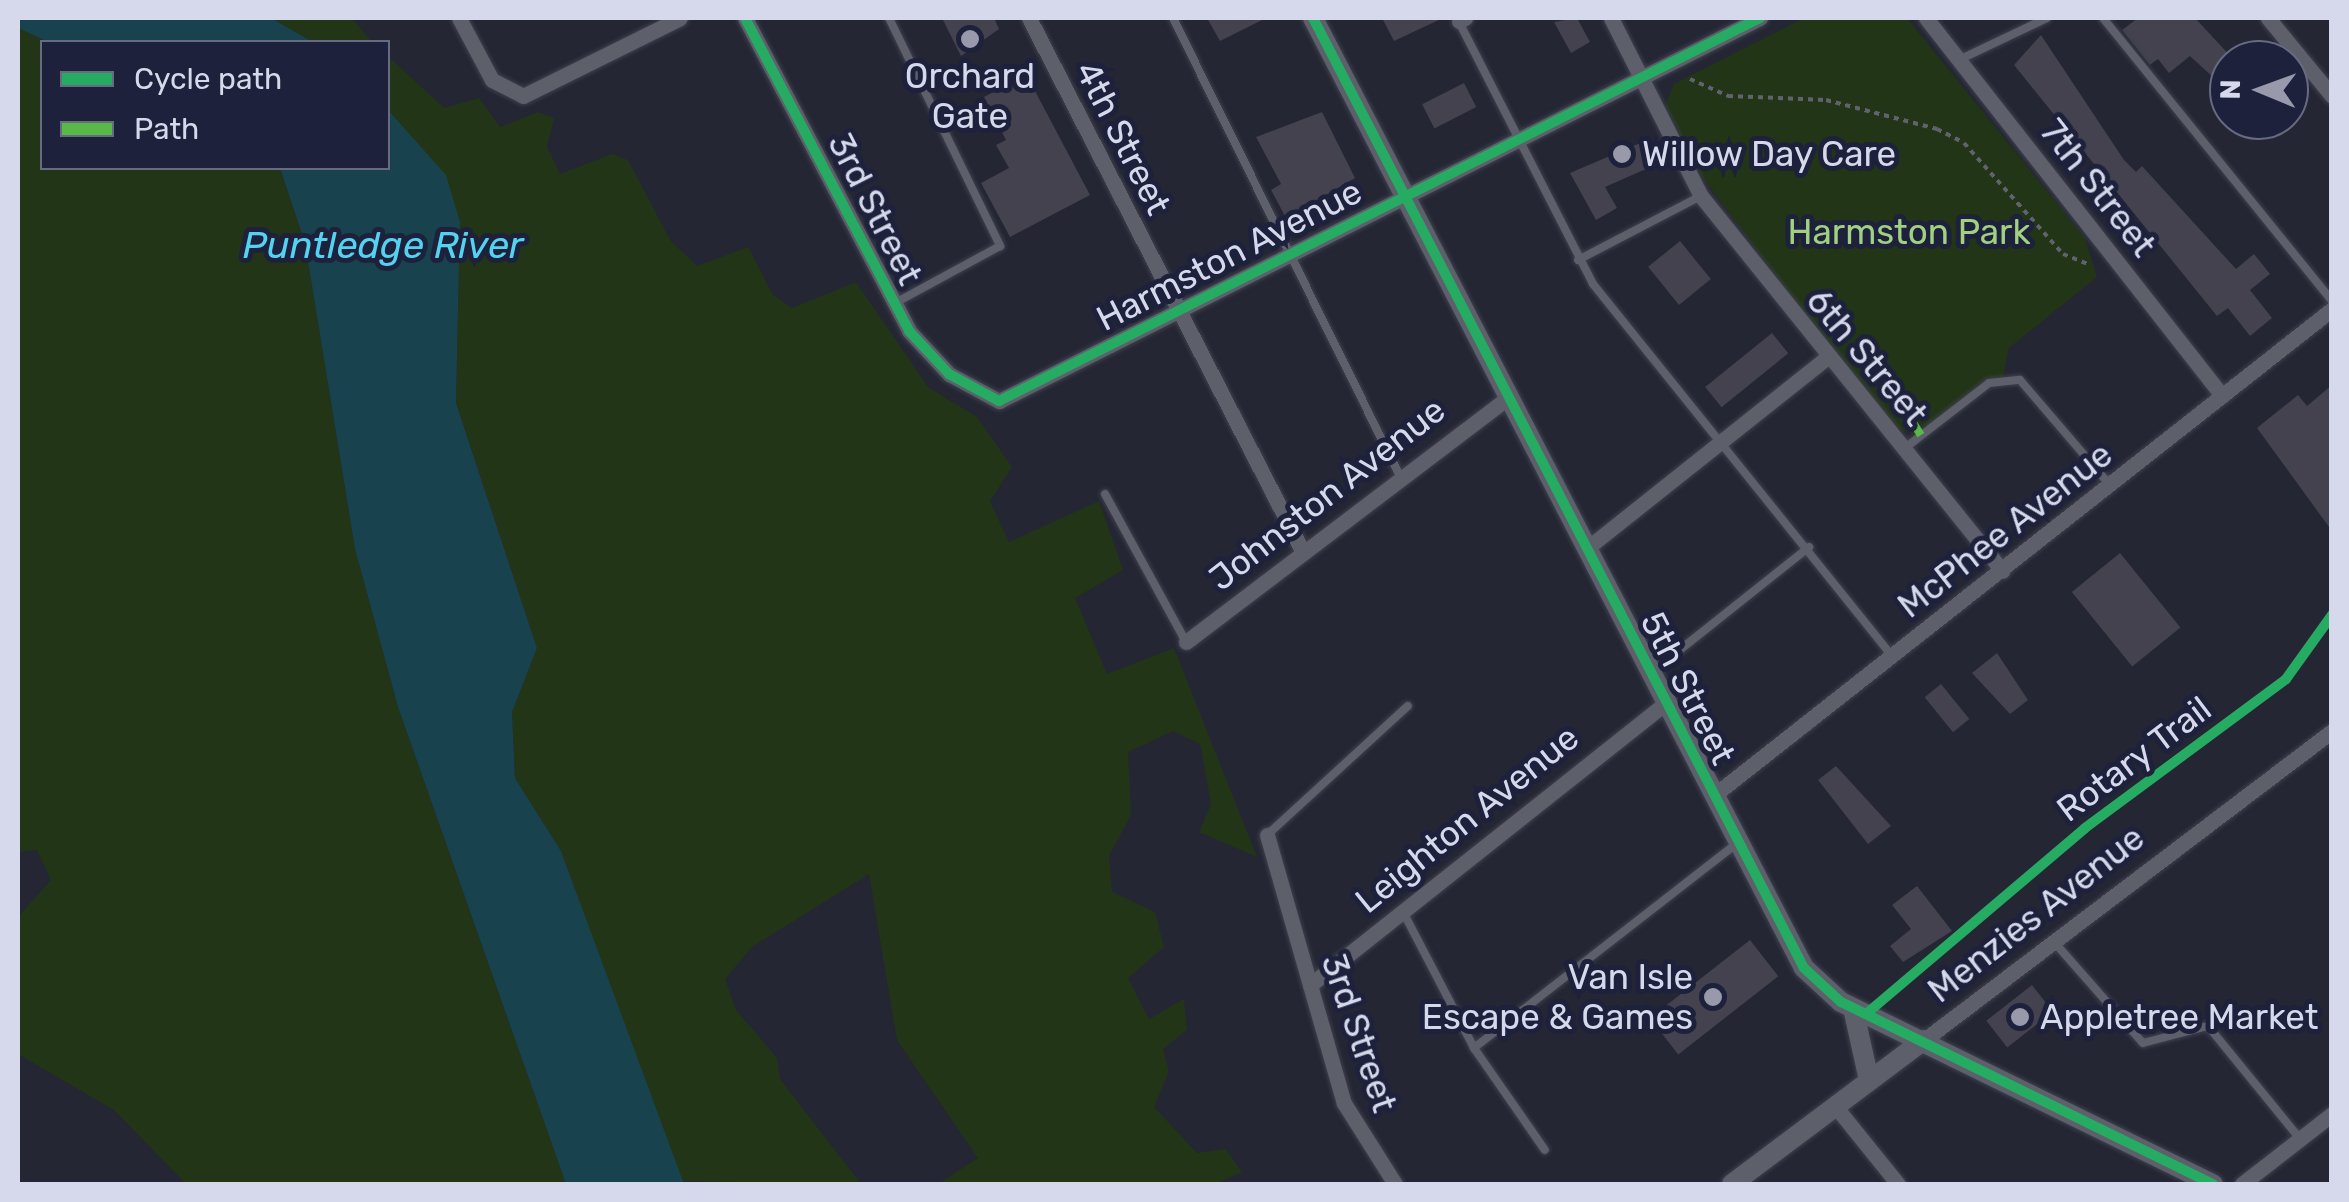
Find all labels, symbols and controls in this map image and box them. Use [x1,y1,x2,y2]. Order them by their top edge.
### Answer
marker: Orchard Gate [959,28,981,50]
legend [40,40,390,170]
north arrow [2209,40,2309,140]
street label: 4th Street [1066,54,1180,222]
place label: Orchard Gate [905,55,1035,137]
text: Cycle path [134,61,282,97]
text: N [2214,79,2247,100]
text: Path [134,111,199,147]
street label: 7th Street [2031,111,2165,265]
street label: 3rd Street [819,126,931,292]
place label: Willow Day Care [1642,133,1898,175]
marker: Willow Day Care [1611,143,1633,165]
street label: Harmston Avenue [1089,170,1369,340]
park label: Harmston Park [1788,211,2030,253]
water label: Puntledge River [242,223,524,269]
street label: 6th Street [1798,280,1936,434]
street label: Johnston Avenue [1200,389,1454,599]
street label: McPhee Avenue [1889,433,2121,627]
street label: 5th Street [1632,605,1744,771]
street label: Rotary Trail [2048,687,2220,831]
street label: Leighton Avenue [1347,716,1587,922]
street label: Menzies Avenue [1919,816,2153,1012]
street label: 3rd Street [1312,948,1406,1118]
place label: Van Isle Escape & Games [1422,956,1693,1038]
marker: Van Isle Escape & Games [1702,986,1724,1008]
place label: Appletree Market [2040,996,2318,1038]
marker: Appletree Market [2009,1006,2031,1028]

